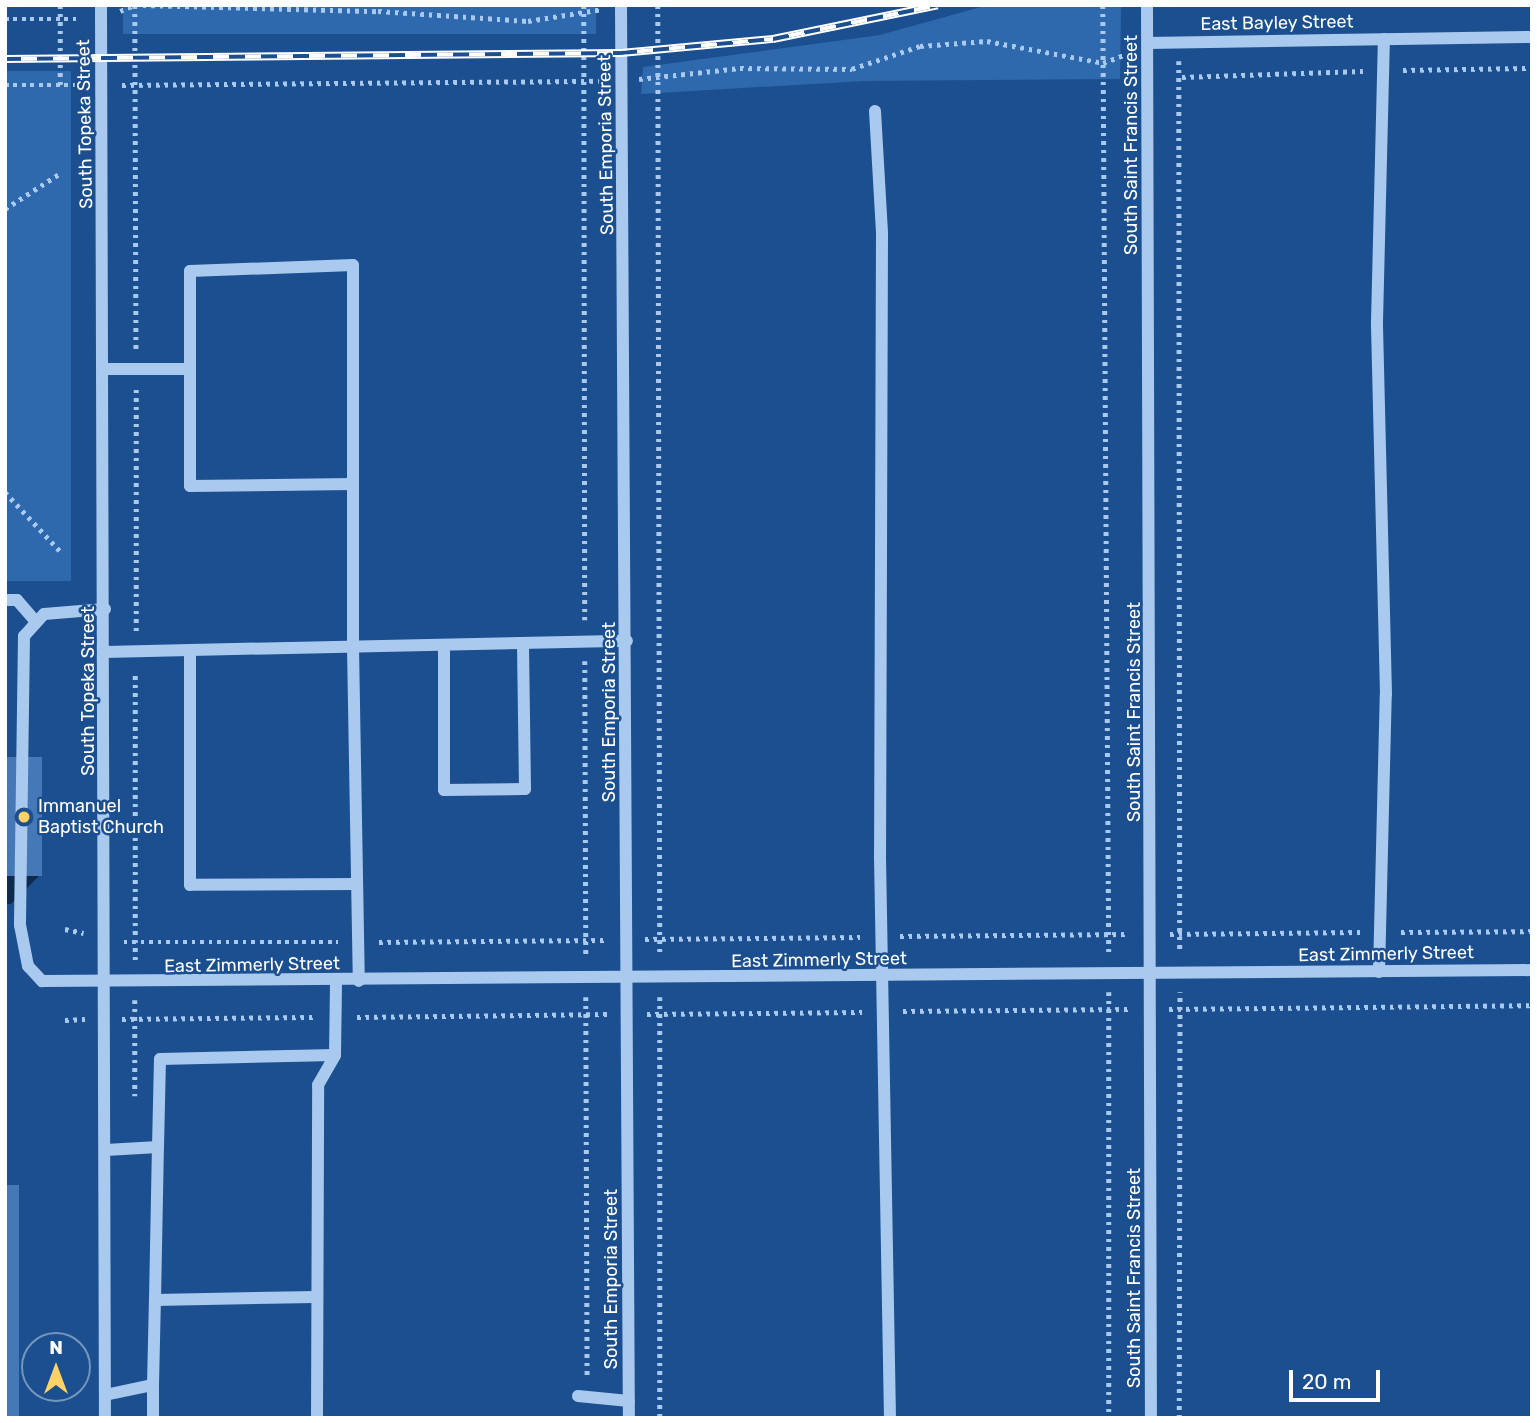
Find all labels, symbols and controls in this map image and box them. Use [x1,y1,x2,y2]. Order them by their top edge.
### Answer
street label: East Bayley Street [1200,11,1354,35]
street label: South Saint Francis Street [1120,35,1142,255]
street label: South Topeka Street [73,39,97,209]
street label: South Emporia Street [594,55,618,235]
street label: South Saint Francis Street [1123,602,1145,822]
street label: South Topeka Street [77,606,99,776]
street label: South Emporia Street [598,622,620,802]
place label: Immanuel Baptist Church [38,796,164,838]
marker: Immanuel Baptist Church [16,809,32,825]
street label: East Zimmerly Street [1298,942,1474,966]
street label: East Zimmerly Street [731,948,907,972]
street label: East Zimmerly Street [164,953,340,977]
street label: South Saint Francis Street [1123,1168,1145,1388]
street label: South Emporia Street [600,1189,622,1369]
north arrow [21,1332,91,1402]
text: N [49,1336,63,1359]
scale bar [1292,1356,1383,1400]
text: 20 m [1302,1369,1351,1394]

